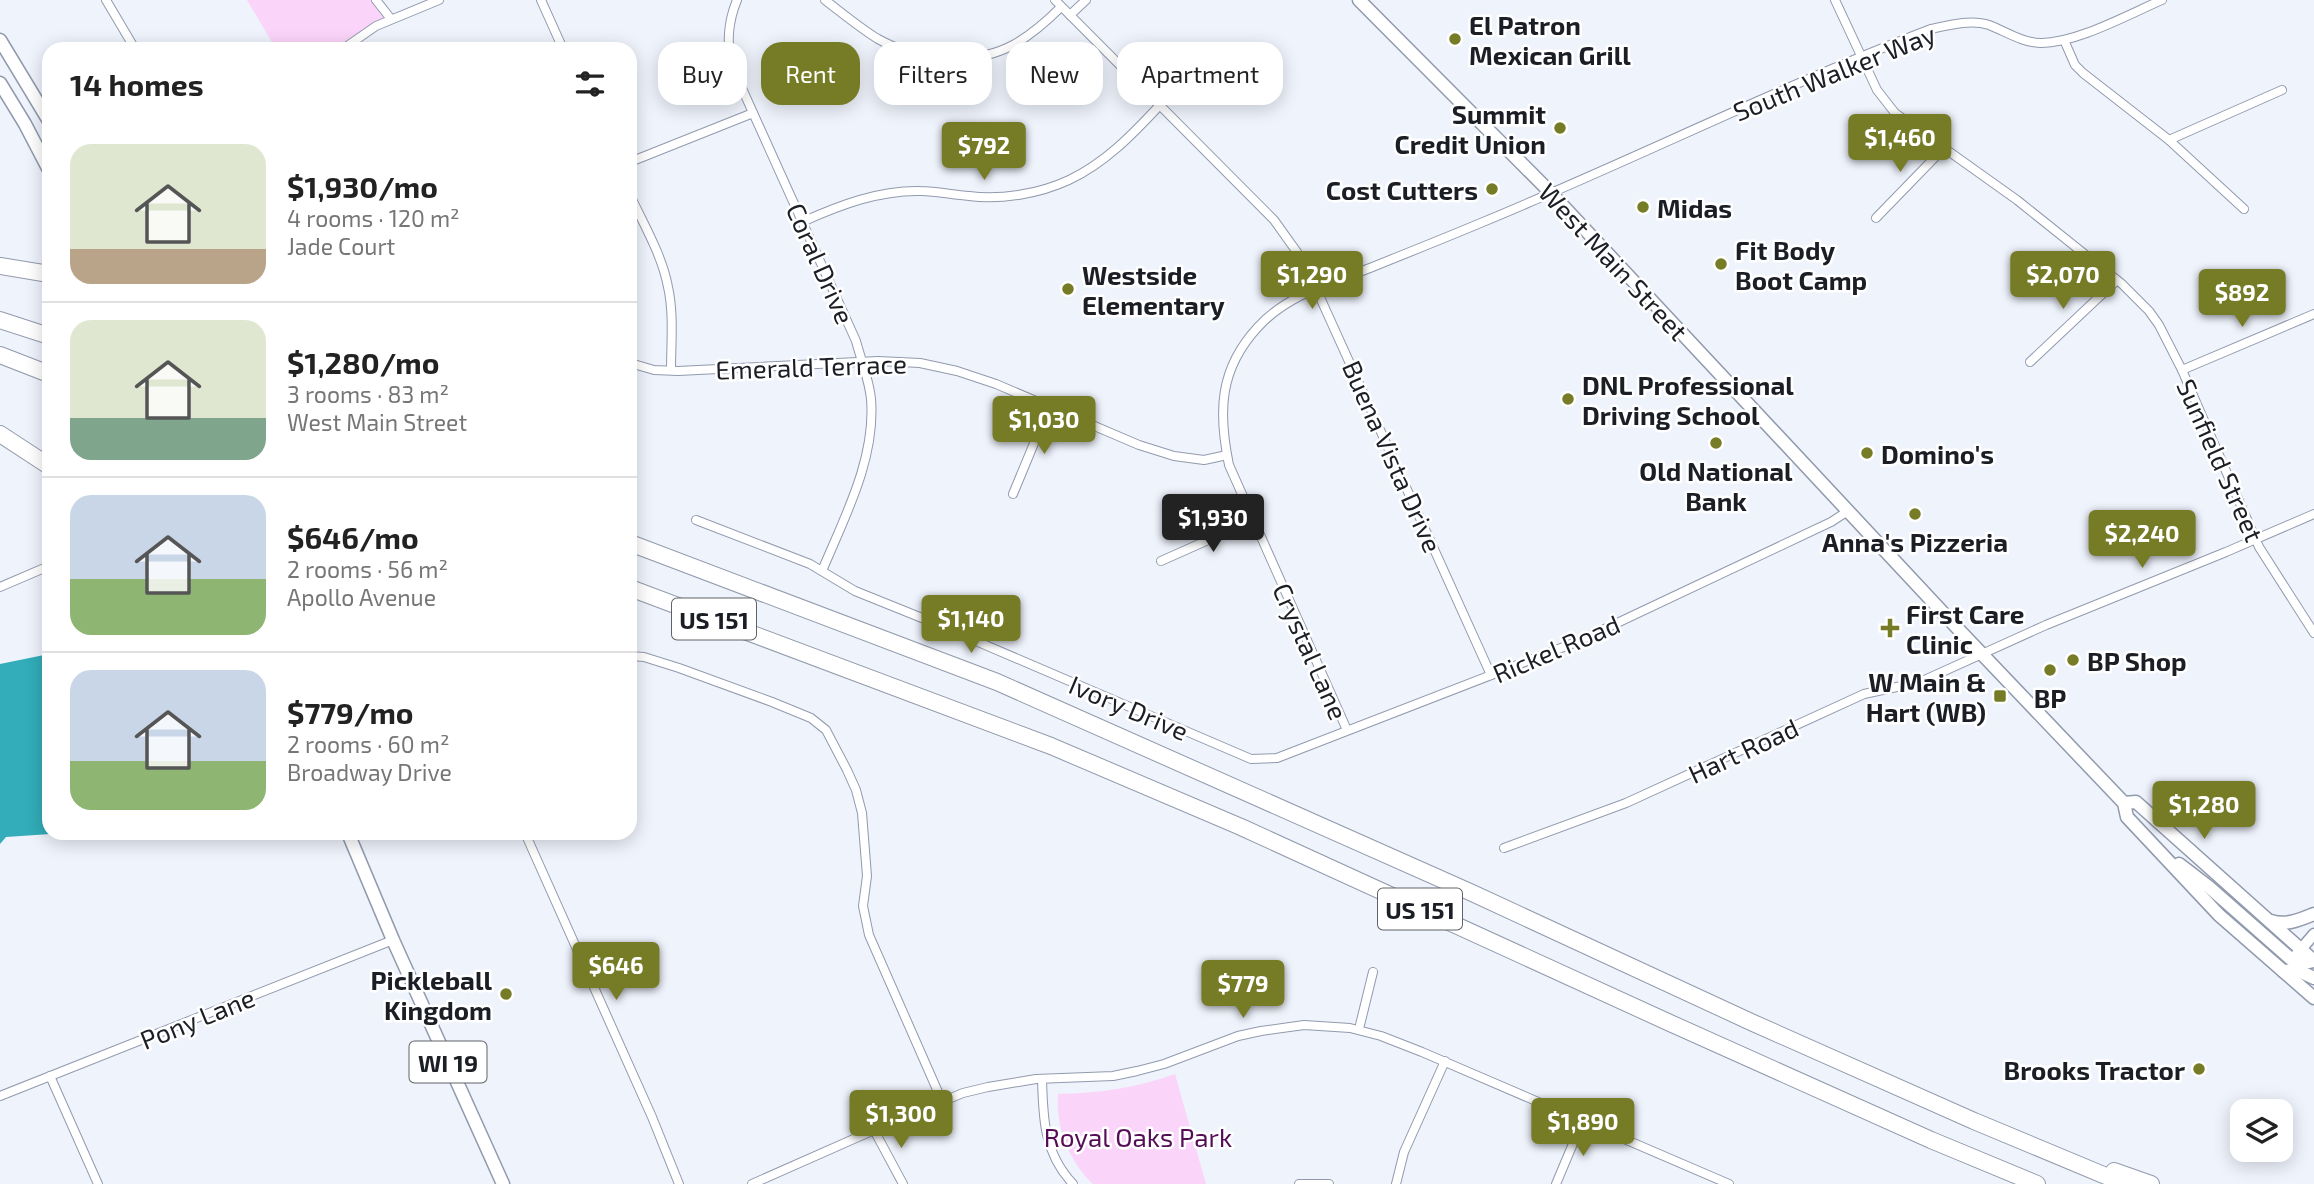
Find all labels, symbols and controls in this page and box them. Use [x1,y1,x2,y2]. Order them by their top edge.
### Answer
place label: El Patron Mexican Grill [1469,9,1631,70]
street label: South Walker Way [1728,17,1940,127]
marker: El Patron Mexican Grill [1447,31,1463,47]
chip: Buy [658,42,747,105]
chip: Rent [761,42,860,105]
chip: Filters [874,42,992,105]
chip: New [1006,42,1103,105]
chip: Apartment [1117,42,1283,105]
icon: filters [571,65,609,103]
text: 14 homes [70,66,204,102]
place label: Summit Credit Union [1395,98,1546,159]
pin: $1,460 [1843,114,1957,174]
marker: Summit Credit Union [1552,120,1568,136]
pin: $792 [943,122,1025,182]
text: $1,460 [1864,123,1936,151]
text: $792 [958,131,1010,159]
text: $1,930/mo [287,168,438,204]
icon: home [126,172,210,256]
place label: Cost Cutters [1326,174,1478,205]
street label: West Main Street [1533,176,1695,346]
marker: Cost Cutters [1484,181,1500,197]
place label: Midas [1657,192,1732,223]
street label: Coral Drive [781,198,861,328]
marker: Midas [1635,199,1651,215]
text: 4 rooms · 120 m² [287,204,460,232]
text: Jade Court [287,232,395,260]
place label: Fit Body Boot Camp [1735,234,1867,295]
pin: $1,290 [1255,252,1369,311]
pin: $2,070 [2006,252,2120,311]
marker: Fit Body Boot Camp [1713,256,1729,272]
place label: Westside Elementary [1082,259,1225,321]
text: $1,290 [1277,260,1347,288]
text: $2,070 [2026,260,2100,288]
pin: $892 [2201,270,2283,329]
text: $892 [2215,278,2269,306]
marker: Westside Elementary [1060,281,1076,297]
text: $1,280/mo [287,344,439,380]
street label: Emerald Terrace [715,347,907,385]
icon: home [126,348,210,432]
street label: Buena Vista Drive [1337,355,1449,557]
place label: DNL Professional Driving School [1582,369,1794,430]
street label: Sunfield Street [2171,374,2271,546]
text: 3 rooms · 83 m² [287,380,449,408]
marker: DNL Professional Driving School [1560,391,1576,407]
pin: $1,030 [987,396,1101,456]
text: $1,030 [1009,405,1079,433]
text: West Main Street [287,408,467,436]
marker: Old National Bank [1708,435,1724,451]
place label: Domino's [1881,438,1994,469]
marker: Domino's [1859,445,1875,461]
place label: Old National Bank [1639,455,1793,516]
pin: $1,930 [1156,494,1270,554]
text: $1,930 [1178,503,1248,531]
marker: Anna's Pizzeria [1907,506,1923,522]
pin: $2,240 [2085,510,2199,570]
text: $646/mo [287,519,419,555]
text: $2,240 [2105,519,2179,547]
icon: home [126,523,210,607]
place label: Anna's Pizzeria [1822,526,2008,557]
text: 2 rooms · 56 m² [287,555,448,583]
street label: Crystal Lane [1267,578,1355,724]
text: Apollo Avenue [287,583,436,611]
pin: $1,140 [914,596,1028,655]
road number: US 151 [672,598,756,640]
place label: First Care Clinic [1906,598,2025,659]
text: $1,140 [938,604,1004,632]
street label: Rickel Road [1488,607,1624,689]
marker: First Care Clinic [1880,618,1900,638]
place label: BP Shop [2087,645,2187,676]
marker: BP Shop [2065,652,2081,668]
marker: BP [2042,662,2058,678]
place label: W Main & Hart (WB) [1866,666,1986,727]
street label: Ivory Drive [1065,668,1193,746]
place label: BP [2034,682,2066,713]
marker: W Main & Hart (WB) [1992,688,2008,704]
text: $779/mo [287,694,414,730]
icon: home [126,698,210,782]
street label: Hart Road [1683,711,1803,789]
text: 2 rooms · 60 m² [287,730,449,758]
text: Broadway Drive [287,758,452,786]
pin: $1,280 [2147,782,2261,841]
text: $1,280 [2168,790,2240,818]
road number: US 151 [1378,888,1462,930]
pin: $646 [575,942,657,1002]
text: $646 [588,951,644,979]
pin: $779 [1202,960,1284,1020]
place label: Pickleball Kingdom [370,964,492,1025]
text: $779 [1217,969,1269,997]
street label: Pony Lane [135,981,259,1055]
marker: Pickleball Kingdom [498,986,514,1002]
road number: WI 19 [410,1042,486,1082]
place label: Brooks Tractor [2004,1054,2185,1085]
marker: Brooks Tractor [2191,1061,2207,1077]
pin: $1,300 [844,1090,958,1150]
pin: $1,890 [1526,1098,1640,1158]
text: $1,300 [866,1099,936,1127]
map controls [2230,1099,2293,1162]
button: layers [2230,1099,2293,1162]
text: $1,890 [1547,1107,1619,1135]
park label: Royal Oaks Park [1044,1121,1232,1152]

